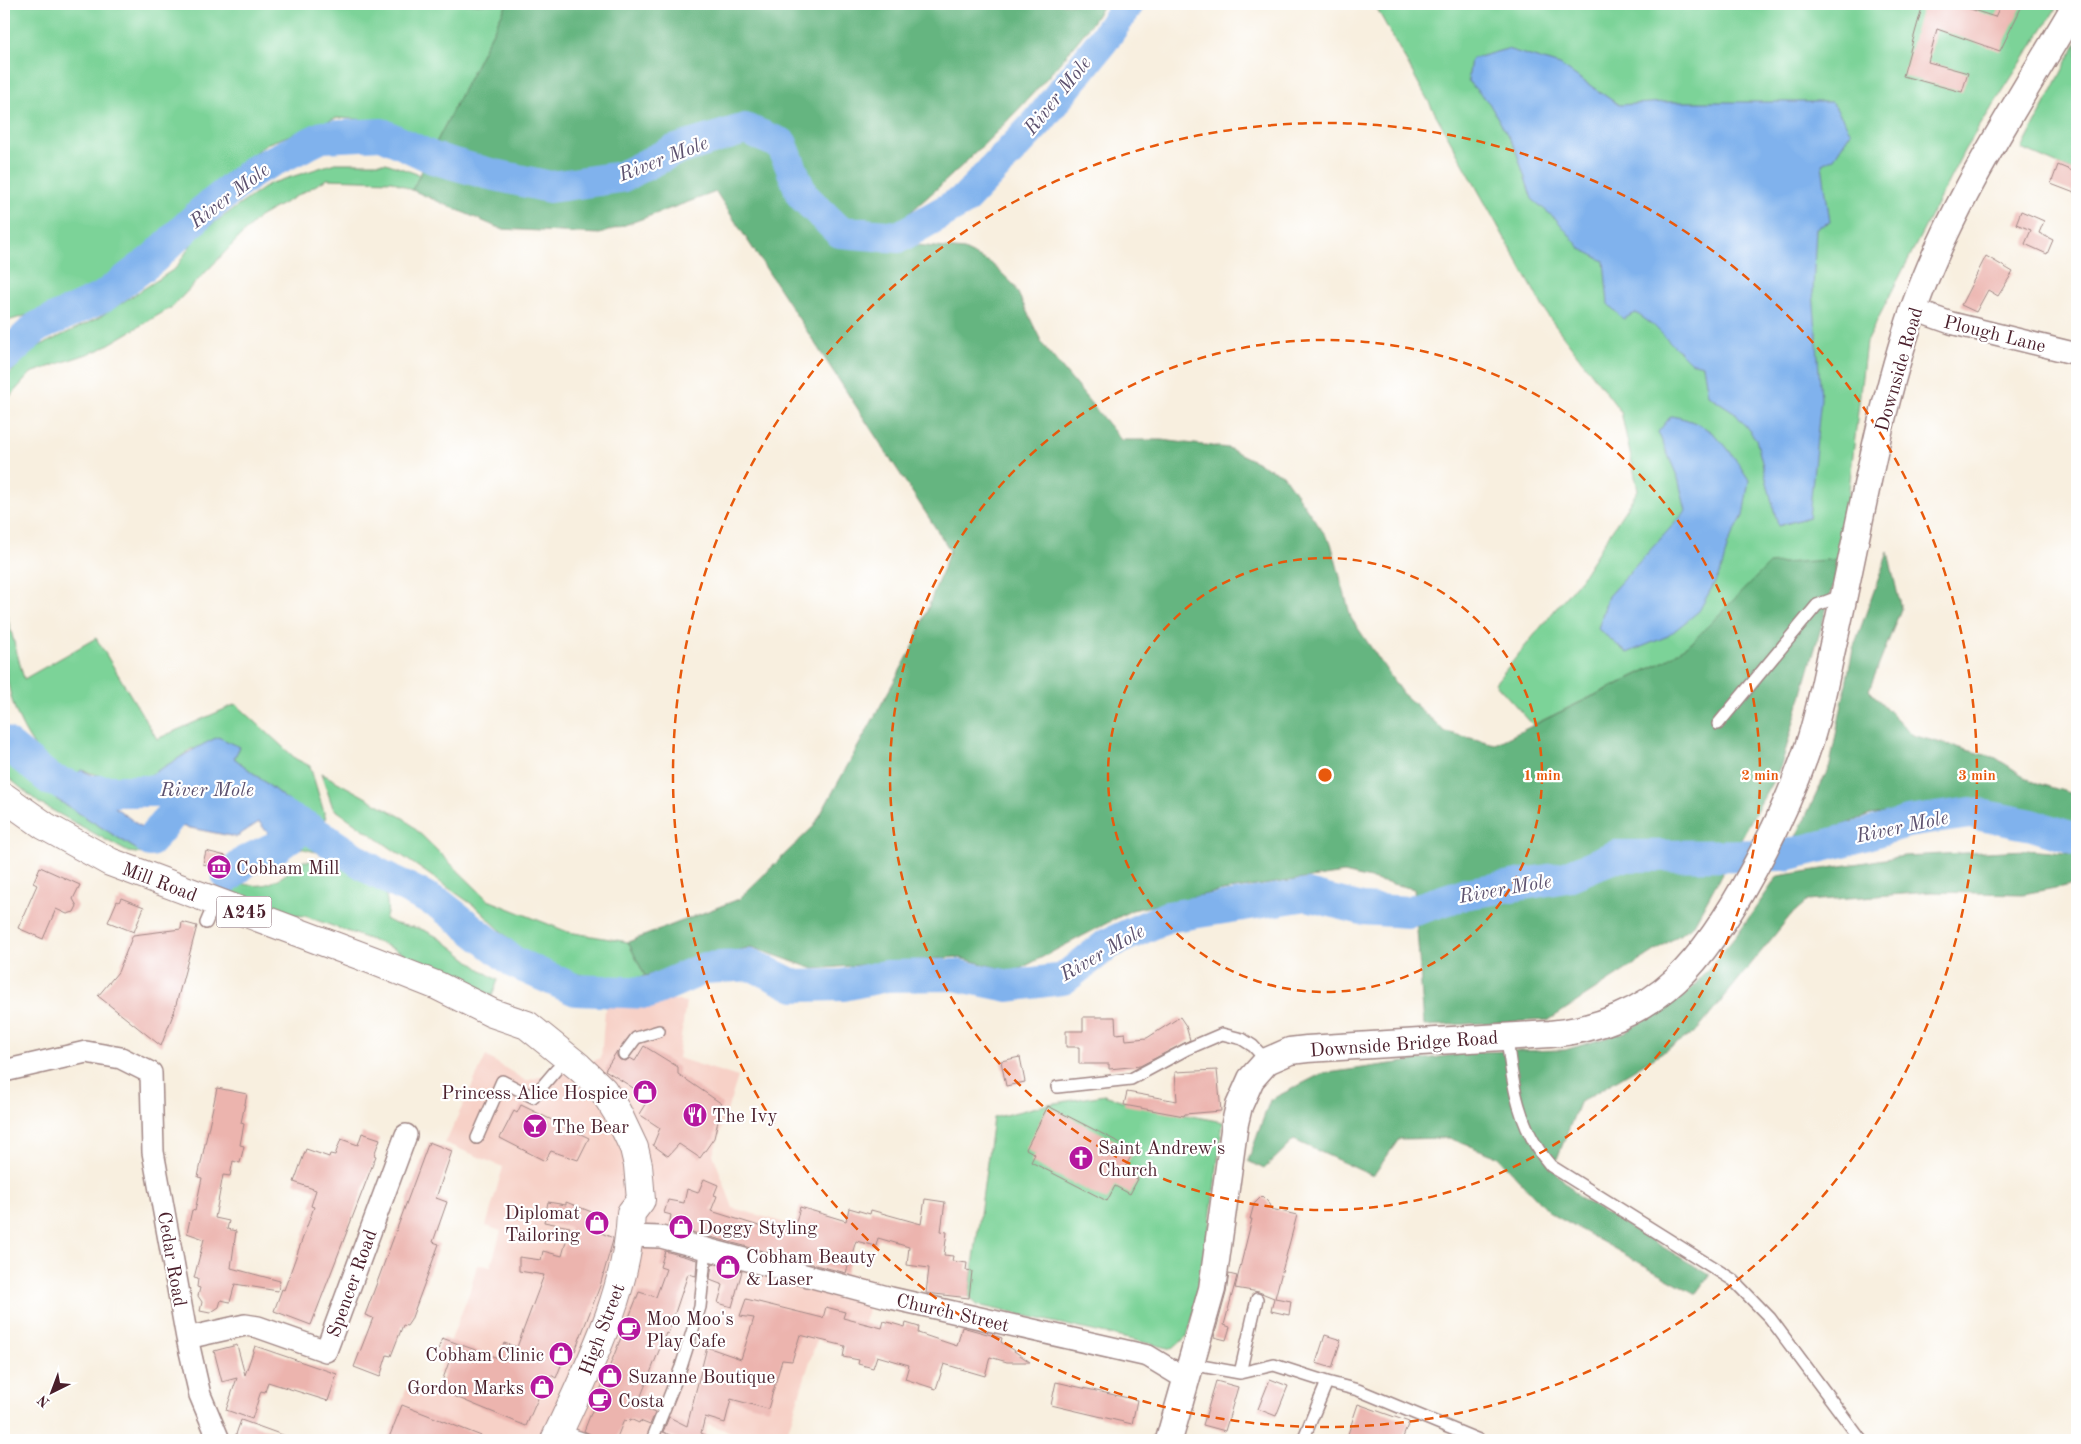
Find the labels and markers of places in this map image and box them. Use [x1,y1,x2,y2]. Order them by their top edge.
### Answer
centre of rings [1316,766,1334,784]
museum icon: Cobham Mill [206,854,232,880]
place label: Cobham Mill [236,860,339,879]
shop icon: Princess Alice Hospice [632,1079,658,1105]
place label: Princess Alice Hospice [441,1085,628,1104]
restaurant icon: The Ivy [682,1102,708,1128]
place label: The Ivy [712,1108,778,1127]
bar icon: The Bear [522,1113,548,1139]
place label: The Bear [552,1119,629,1138]
place label: Saint Andrew's Church [1098,1140,1225,1181]
church icon: Saint Andrew's Church [1068,1145,1094,1171]
place label: Diplomat Tailoring [505,1205,581,1246]
shop icon: Diplomat Tailoring [584,1210,610,1236]
shop icon: Doggy Styling [668,1214,694,1240]
place label: Doggy Styling [698,1220,818,1239]
place label: Cobham Beauty & Laser [746,1249,876,1290]
shop icon: Cobham Beauty & Laser [715,1254,741,1280]
place label: Moo Moo's Play Cafe [646,1311,734,1352]
cafe icon: Moo Moo's Play Cafe [616,1316,642,1342]
shop icon: Cobham Clinic [548,1341,574,1367]
place label: Cobham Clinic [425,1347,544,1366]
shop icon: Suzanne Boutique [597,1363,623,1389]
place label: Suzanne Boutique [628,1369,775,1388]
shop icon: Gordon Marks [529,1374,555,1400]
place label: Gordon Marks [407,1380,524,1399]
cafe icon: Costa [587,1387,613,1413]
place label: Costa [618,1393,665,1412]

